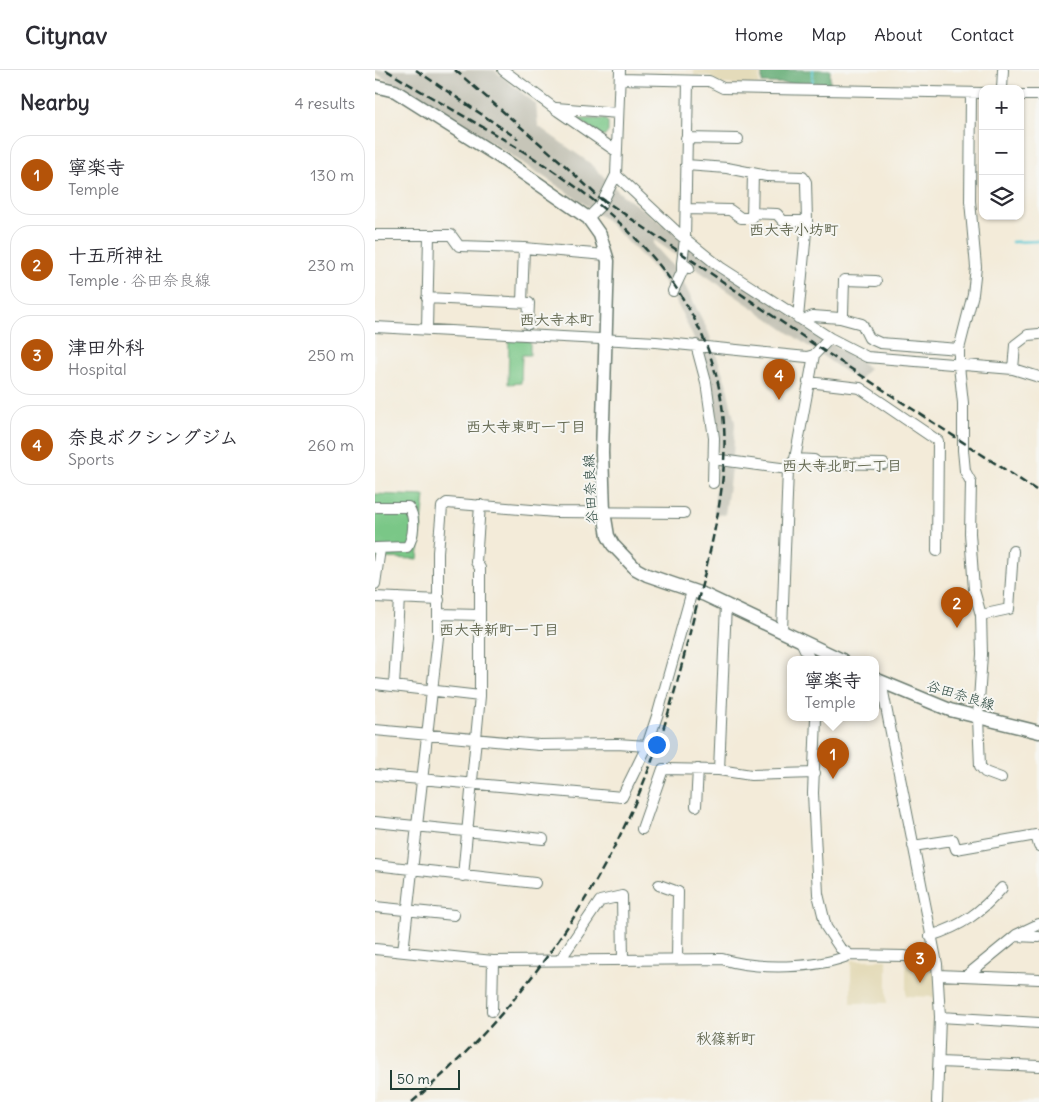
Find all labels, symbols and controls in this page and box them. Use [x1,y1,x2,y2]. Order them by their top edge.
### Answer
text: Citynav [25,20,107,50]
text: Home [735,23,783,46]
text: Map [811,23,846,46]
text: About [874,23,922,46]
text: Contact [950,23,1014,46]
map controls [979,85,1024,220]
button: + [979,85,1024,130]
text: Nearby [20,89,90,116]
text: 4 results [294,93,355,113]
button: − [979,130,1024,175]
text: 寧楽寺 [68,155,125,179]
text: 1 [34,165,40,185]
text: 130 m [310,165,354,185]
button: layers [979,175,1024,220]
text: Temple [68,179,119,199]
district label: 西大寺小坊町 [749,220,839,239]
text: 十五所神社 [68,243,163,267]
text: 2 [33,255,41,275]
text: 230 m [308,255,354,275]
text: Temple · 谷田奈良線 [68,270,210,290]
district label: 西大寺本町 [519,310,595,329]
text: 津田外科 [68,335,144,359]
text: 3 [32,345,42,365]
text: 250 m [308,345,354,365]
text: Hospital [68,359,127,379]
pin: 4 [763,359,795,400]
district label: 西大寺東町一丁目 [466,417,586,436]
text: 奈良ボクシングジム [68,425,239,449]
text: 4 [32,435,42,455]
text: 260 m [308,435,354,455]
text: Sports [68,449,114,469]
street label: 谷田奈良線 [579,454,601,524]
district label: 西大寺北町一丁目 [782,456,902,475]
pin: 2 [941,587,973,628]
district label: 西大寺新町一丁目 [439,620,559,639]
popup [787,656,879,721]
text: 寧楽寺 [804,668,862,692]
street label: 谷田奈良線 [925,676,997,714]
text: Temple [804,692,856,712]
your location [644,732,670,758]
pin: 1 [817,738,849,779]
pin: 3 [904,942,936,983]
district label: 秋篠新町 [696,1029,756,1048]
scale bar [390,1067,460,1090]
text: 50 m [397,1070,430,1088]

